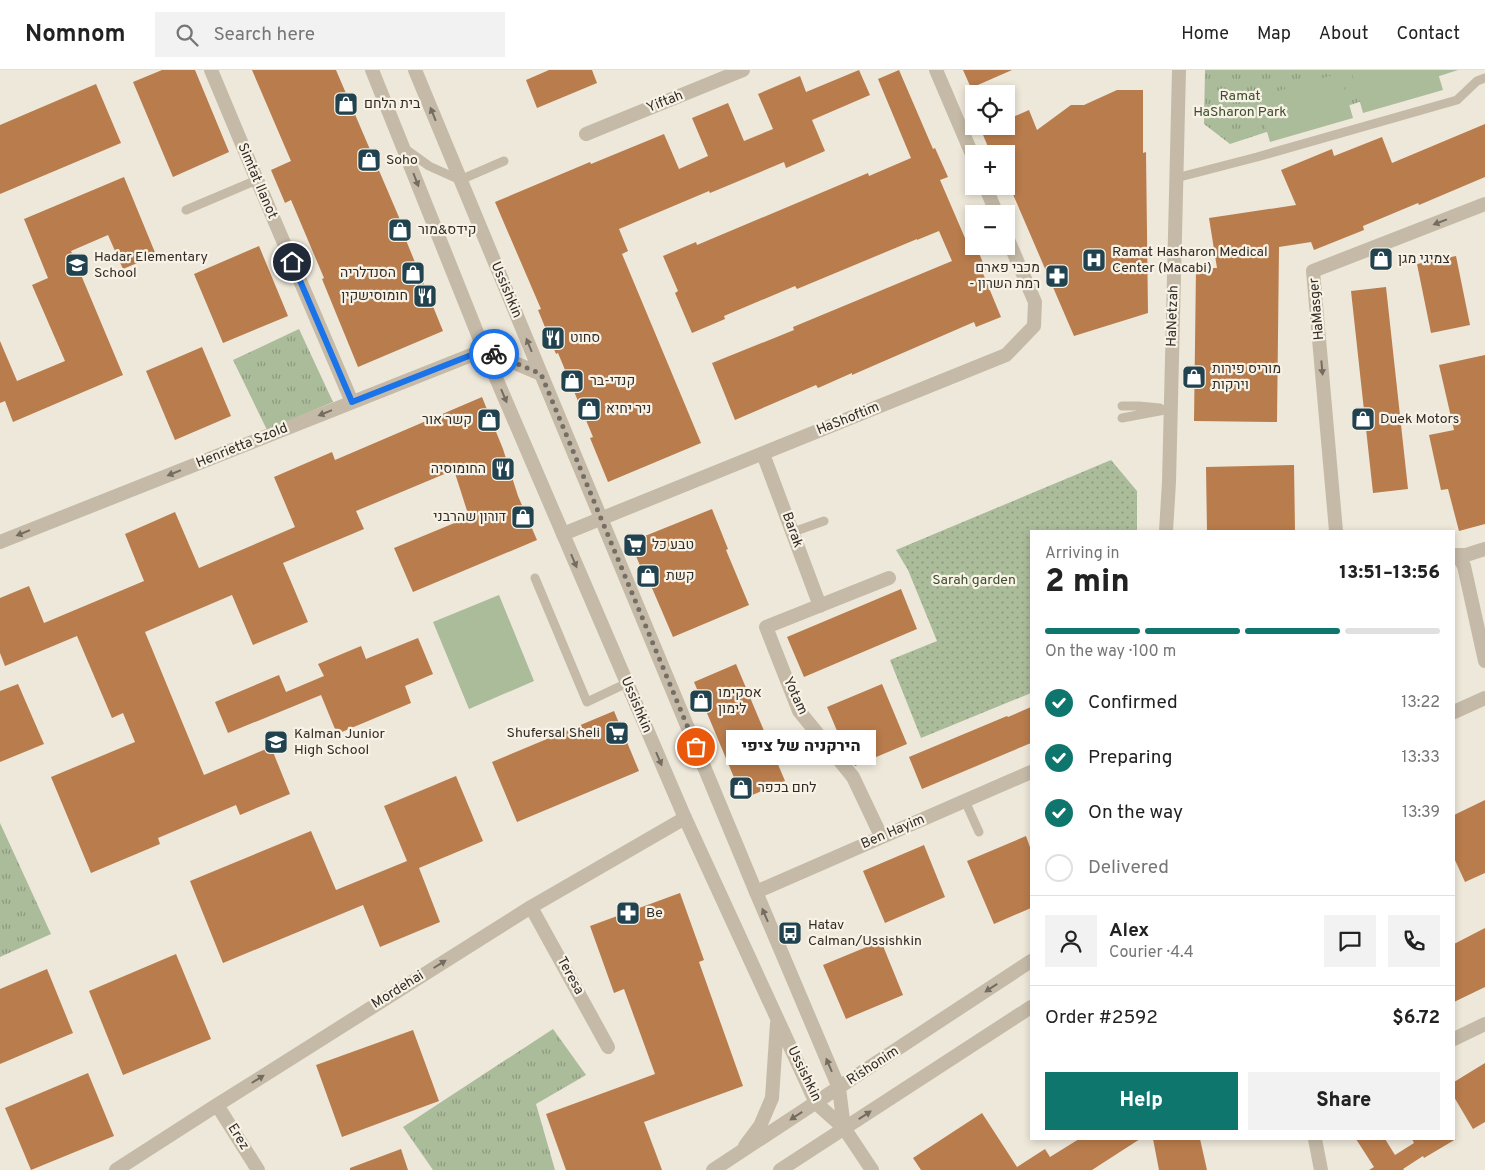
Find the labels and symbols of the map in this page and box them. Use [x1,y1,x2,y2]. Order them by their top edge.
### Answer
street label: Yiftah [644,87,686,117]
park label: Ramat HaSharon Park [1193,88,1287,121]
shop icon: בית הלחם [333,91,359,117]
place label: בית הלחם [364,96,421,113]
one-way arrow [429,106,437,121]
street label: Simtat Ilanot [233,141,281,221]
shop icon: Soho [356,147,382,173]
place label: Soho [386,152,418,169]
one-way arrow [413,173,420,188]
shop icon: קידס&מור [387,217,413,243]
one-way arrow [1432,219,1447,226]
place label: קידס&מור [418,222,477,239]
pin [271,241,313,283]
place label: Ramat Hasharon Medical Center (Macabi) [1112,244,1268,277]
shop icon: צמיגי מגן [1368,246,1394,272]
hospital icon: Ramat Hasharon Medical Center (Macabi) [1081,247,1107,273]
place label: Hadar Elementary School [94,249,208,282]
place label: צמיגי מגן [1398,251,1450,268]
school or university icon: Hadar Elementary School [64,252,90,278]
street label: Ussishkin [487,259,525,321]
shop icon: הסנדלריה [400,260,426,286]
place label: מכבי פארם - רמת השרון [969,260,1040,293]
pharmacy icon: מכבי פארם - רמת השרון [1044,263,1070,289]
place label: הסנדלריה [340,265,396,282]
street label: HaMasger [1306,277,1328,341]
restaurant icon: חומוסישקין [412,283,438,309]
street label: HaNetzah [1163,285,1183,347]
place label: חומוסישקין [341,288,408,305]
restaurant icon: סחוט [540,325,566,351]
courier [469,329,519,379]
place label: סחוט [570,330,600,347]
one-way arrow [525,337,532,352]
one-way arrow [1318,360,1326,376]
place label: מוריס פירות וירקות [1212,361,1281,394]
shop icon: מוריס פירות וירקות [1181,364,1207,390]
shop icon: קנדי-בר [559,368,585,394]
place label: קנדי-בר [590,373,635,390]
one-way arrow [500,389,508,403]
shop icon: ניר יחיא [576,396,602,422]
street label: HaShoftim [814,399,882,439]
place label: ניר יחיא [606,401,651,418]
shop icon: Duek Motors [1350,406,1376,432]
shop icon: קשר אור [476,407,502,433]
one-way arrow [317,409,332,417]
place label: Duek Motors [1380,411,1459,428]
place label: קשר אור [422,412,472,429]
street label: Henrietta Szold [194,420,290,472]
restaurant icon: החומוסיה [490,456,516,482]
place label: החומוסיה [431,461,486,478]
one-way arrow [166,469,181,477]
shop icon: דורון שהרבני [510,504,536,530]
place label: דורון שהרבני [433,509,506,526]
street label: Barak [778,510,806,550]
one-way arrow [15,529,30,537]
supermarket icon: טבע כל [622,532,648,558]
place label: טבע כל [652,537,694,554]
one-way arrow [571,554,579,568]
shop icon: קשת [635,563,661,589]
place label: קשת [666,568,695,585]
park label: Sarah garden [932,572,1016,589]
street label: Ussishkin [617,674,655,736]
street label: Yotam [779,674,811,718]
place label: אסקימו לימון [718,685,762,718]
shop icon: אסקימו לימון [688,688,714,714]
supermarket icon: Shufersal Sheli [604,720,630,746]
place label: Shufersal Sheli [507,725,600,742]
place label: Kalman Junior High School [294,726,386,759]
pin [675,726,717,768]
school or university icon: Kalman Junior High School [263,729,289,755]
callout: הירקניה של ציפי [726,730,876,764]
one-way arrow [656,752,664,766]
shop icon: לחם בכפר [728,775,754,801]
place label: לחם בכפר [758,780,816,797]
street label: Ben Hayim [859,811,927,853]
pharmacy icon: Be [615,900,641,926]
place label: Be [646,905,663,922]
one-way arrow [761,908,769,922]
place label: Hatav Calman/Ussishkin [808,917,922,950]
bus stop icon: Hatav Calman/Ussishkin [777,920,803,946]
street label: Teresa [553,954,587,998]
one-way arrow [434,959,447,969]
street label: Mordehai [369,967,427,1013]
one-way arrow [984,983,997,993]
street label: Rishonim [844,1043,902,1089]
street label: Ussishkin [783,1044,825,1104]
one-way arrow [825,1057,832,1072]
one-way arrow [252,1074,265,1083]
one-way arrow [859,1110,872,1120]
one-way arrow [790,1111,803,1121]
street label: Erez [223,1121,253,1153]

